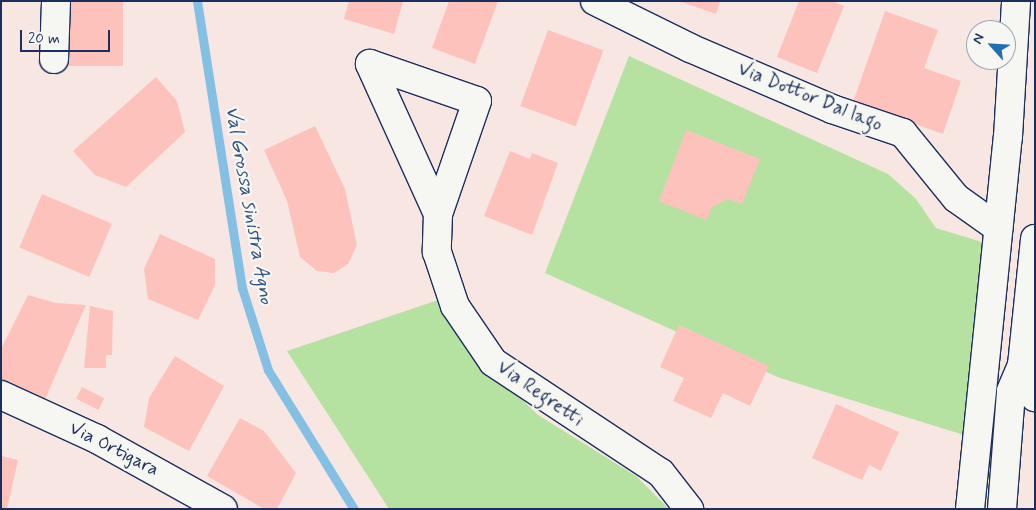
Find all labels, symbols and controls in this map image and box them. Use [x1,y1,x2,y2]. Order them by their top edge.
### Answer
scale bar [22,20,112,52]
north arrow [966,20,1016,70]
text: 20 m [28,29,60,49]
text: N [968,31,989,47]
street label: Via Dottor Dal lago [734,57,886,137]
water label: Val Grossa sinistra Agno [220,103,278,307]
street label: Via Regretti [492,356,588,432]
street label: Via Ortigara [65,416,163,482]

